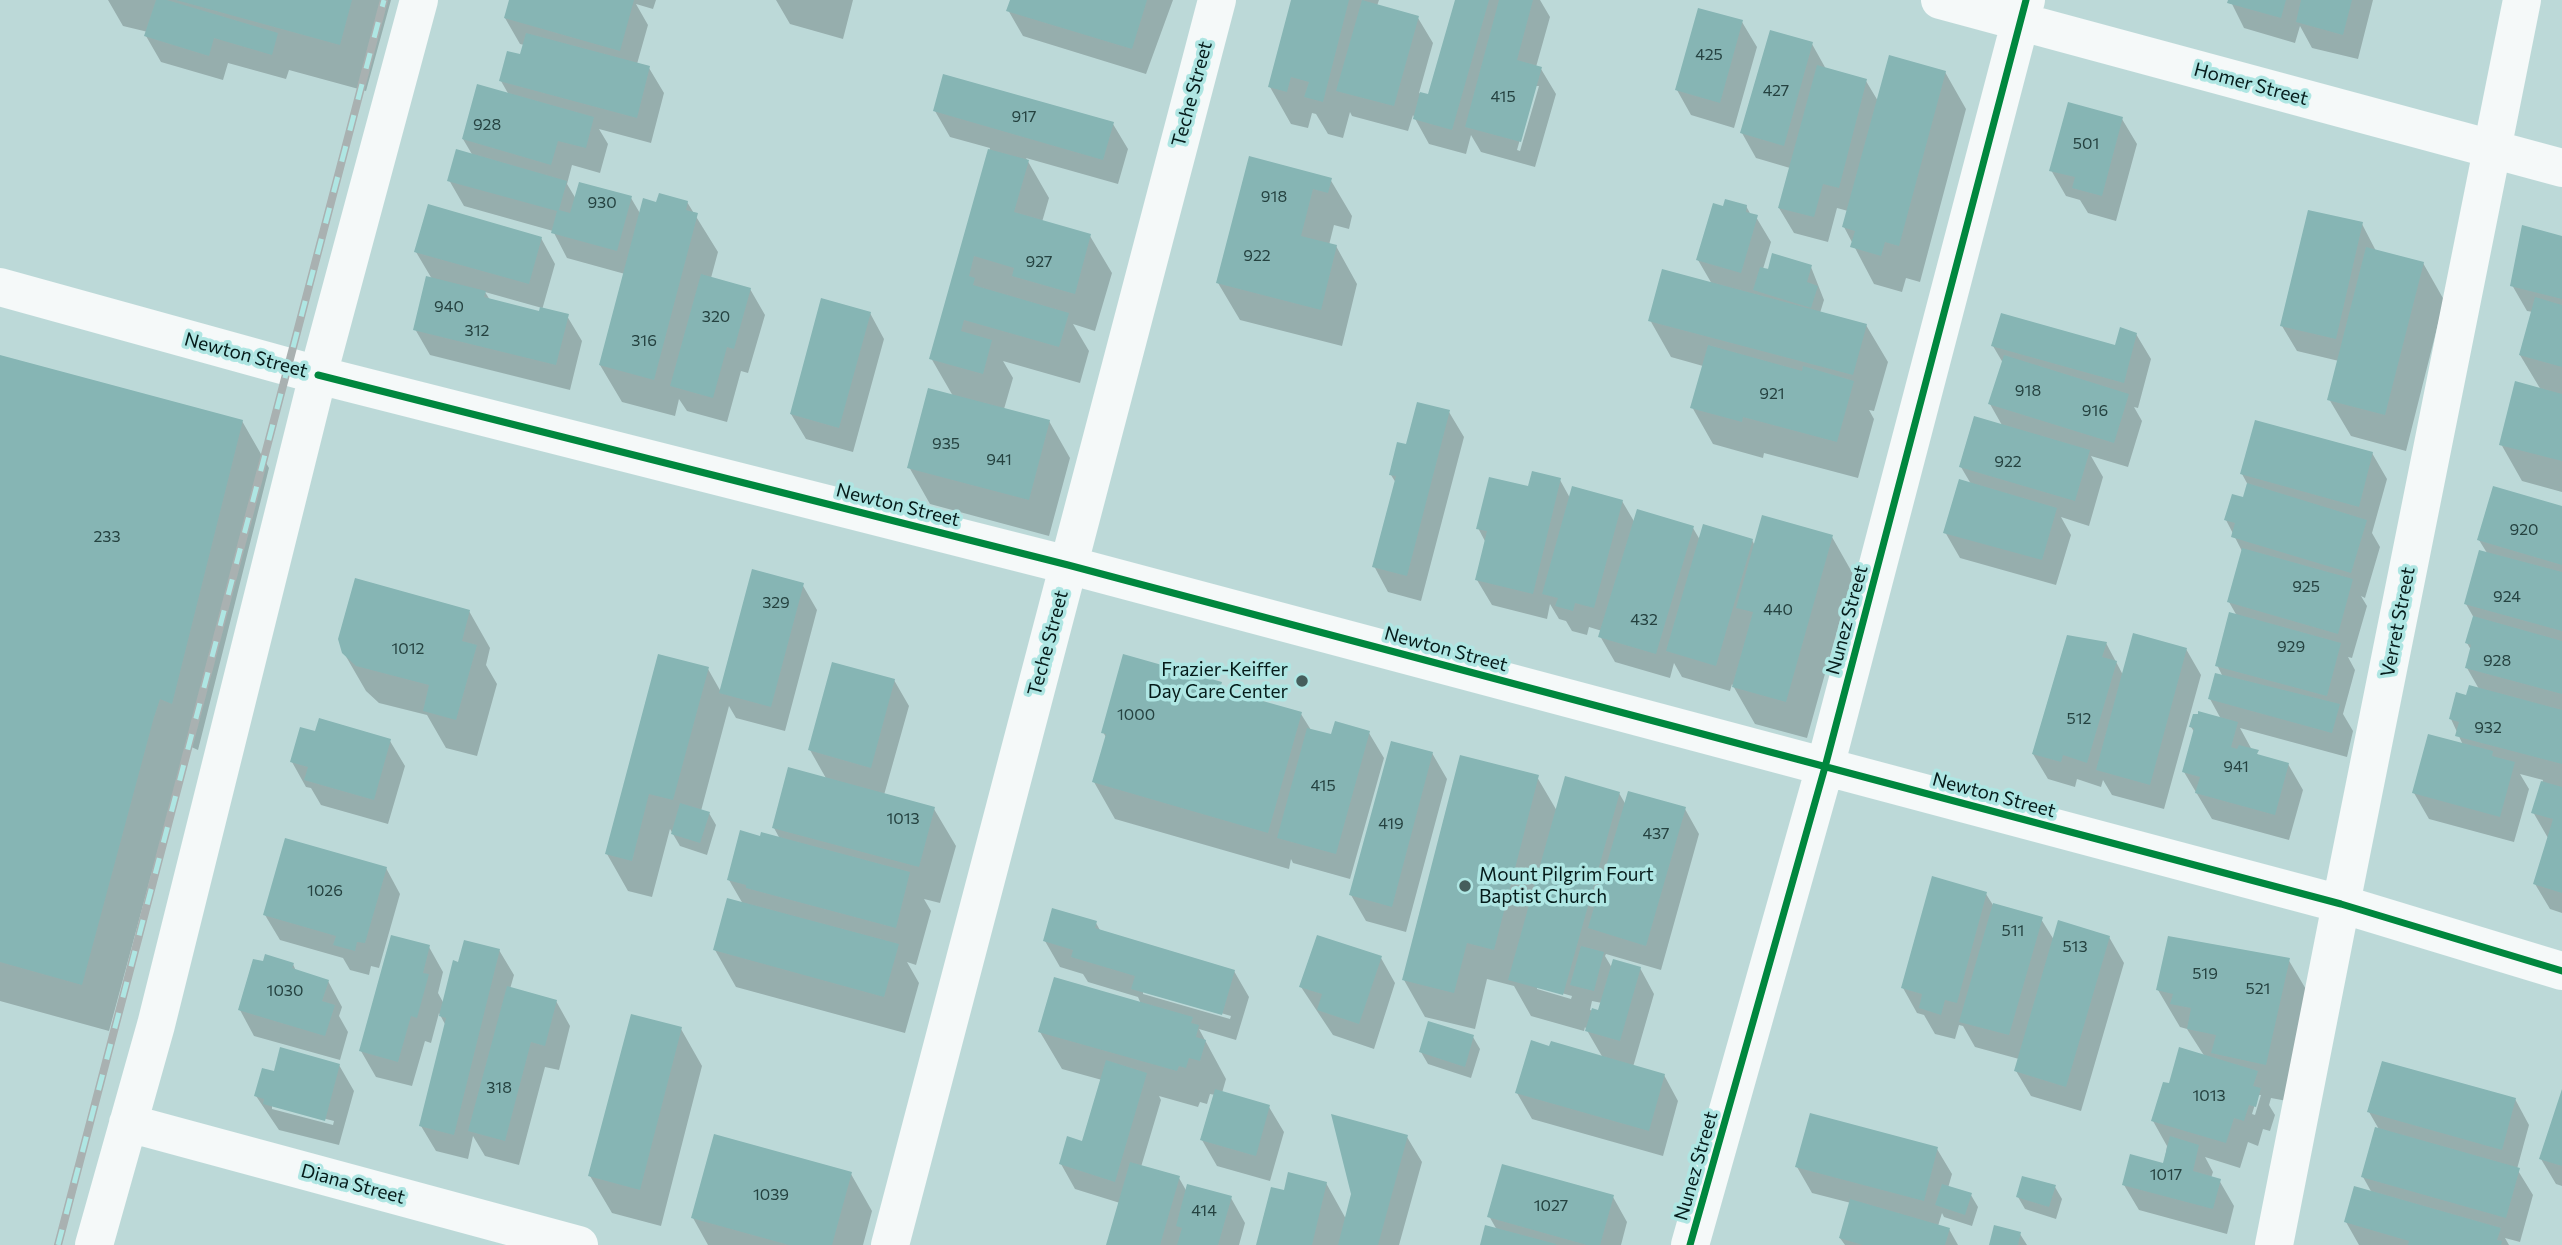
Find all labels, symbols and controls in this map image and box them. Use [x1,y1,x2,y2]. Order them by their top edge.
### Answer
street label: Teche Street [1167,39,1217,149]
house number: 425 [1695,45,1723,65]
street label: Homer Street [2191,58,2311,110]
house number: 427 [1763,81,1789,101]
house number: 415 [1490,87,1516,107]
house number: 917 [1012,107,1036,127]
house number: 928 [473,115,501,135]
house number: 501 [2073,134,2099,154]
house number: 918 [1261,187,1287,207]
house number: 930 [587,193,617,213]
house number: 922 [1243,246,1271,266]
house number: 927 [1026,252,1052,272]
house number: 940 [434,297,464,317]
house number: 320 [702,307,730,327]
house number: 312 [465,321,489,341]
street label: Newton Street [182,328,310,382]
house number: 316 [631,331,657,351]
house number: 918 [2015,381,2041,401]
house number: 921 [1759,384,1785,404]
house number: 916 [2082,401,2108,421]
house number: 935 [932,434,960,454]
house number: 941 [986,450,1012,470]
house number: 922 [1994,452,2022,472]
street label: Newton Street [834,479,962,531]
house number: 920 [2510,520,2538,540]
house number: 233 [93,527,121,547]
street label: Nunez Street [1821,563,1873,677]
street label: Verret Street [2376,565,2420,679]
house number: 925 [2292,577,2320,597]
house number: 924 [2493,587,2521,607]
street label: Teche Street [1023,588,1073,698]
house number: 329 [762,593,790,613]
house number: 440 [1763,600,1793,620]
house number: 432 [1630,610,1658,630]
street label: Newton Street [1382,622,1510,676]
house number: 929 [2277,637,2305,657]
house number: 1012 [392,639,424,659]
house number: 928 [2483,651,2511,671]
place label: Frazier-Keiffer Day Care Center [1148,659,1288,703]
marker: Frazier-Keiffer Day Care Center [1294,673,1310,689]
house number: 1000 [1117,705,1155,725]
house number: 512 [2067,709,2091,729]
house number: 932 [2474,718,2502,738]
house number: 941 [2223,757,2249,777]
street label: Newton Street [1930,768,2058,822]
house number: 415 [1310,776,1336,796]
house number: 1013 [886,809,920,829]
house number: 419 [1378,814,1404,834]
house number: 437 [1642,824,1670,844]
place label: Mount Pilgrim Fourt Baptist Church [1479,864,1654,908]
marker: Mount Pilgrim Fourt Baptist Church [1457,878,1473,894]
house number: 1026 [307,881,343,901]
house number: 511 [2002,921,2024,941]
house number: 513 [2062,937,2088,957]
house number: 519 [2192,964,2218,984]
house number: 521 [2246,979,2270,999]
house number: 1030 [267,981,303,1001]
house number: 318 [486,1078,512,1098]
house number: 1013 [2192,1086,2226,1106]
street label: Nunez Street [1670,1109,1722,1223]
street label: Diana Street [298,1159,408,1209]
house number: 1017 [2150,1165,2182,1185]
house number: 1039 [753,1185,789,1205]
house number: 1027 [1534,1196,1568,1216]
house number: 414 [1191,1201,1217,1221]

